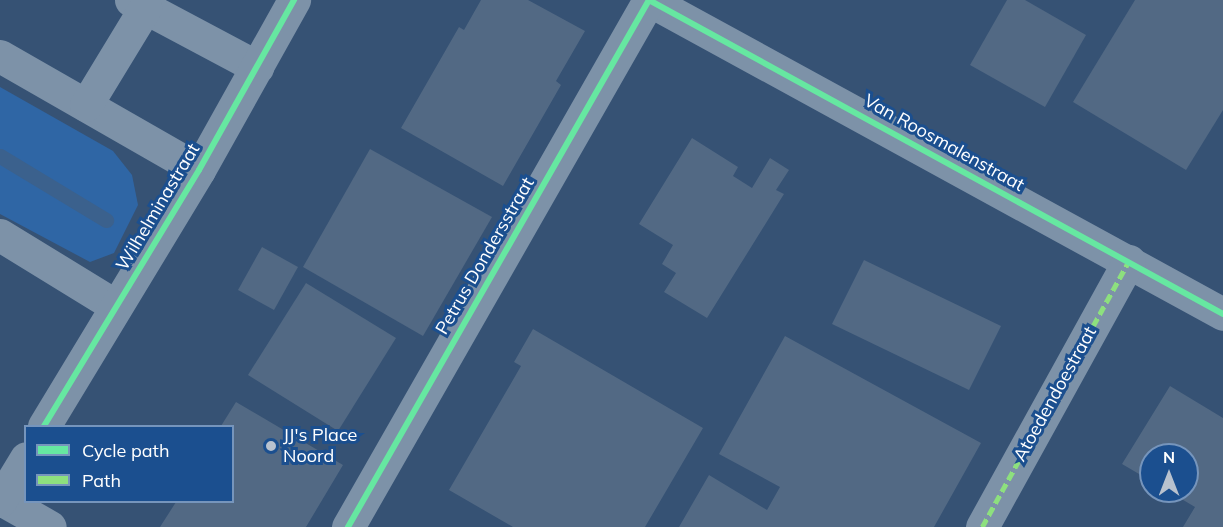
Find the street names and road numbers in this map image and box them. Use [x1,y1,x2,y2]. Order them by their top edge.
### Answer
street label: Van Roosmalenstraat [860,90,1028,196]
street label: Wilhelminastraat [112,140,204,274]
street label: Petrus Dondersstraat [431,174,539,338]
street label: Atoedendoestraat [1009,323,1101,465]

